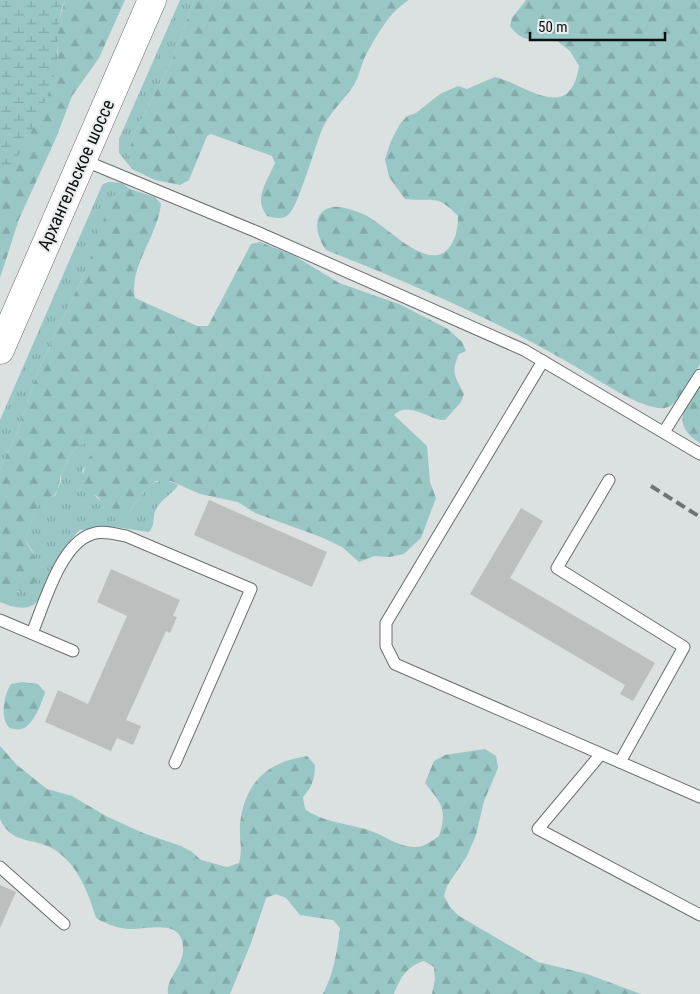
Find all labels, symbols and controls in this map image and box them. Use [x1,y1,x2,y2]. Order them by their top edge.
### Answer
scale bar [530,10,665,42]
text: 50 m [538,18,568,36]
street label: Архангельское шоссе [33,96,118,253]

